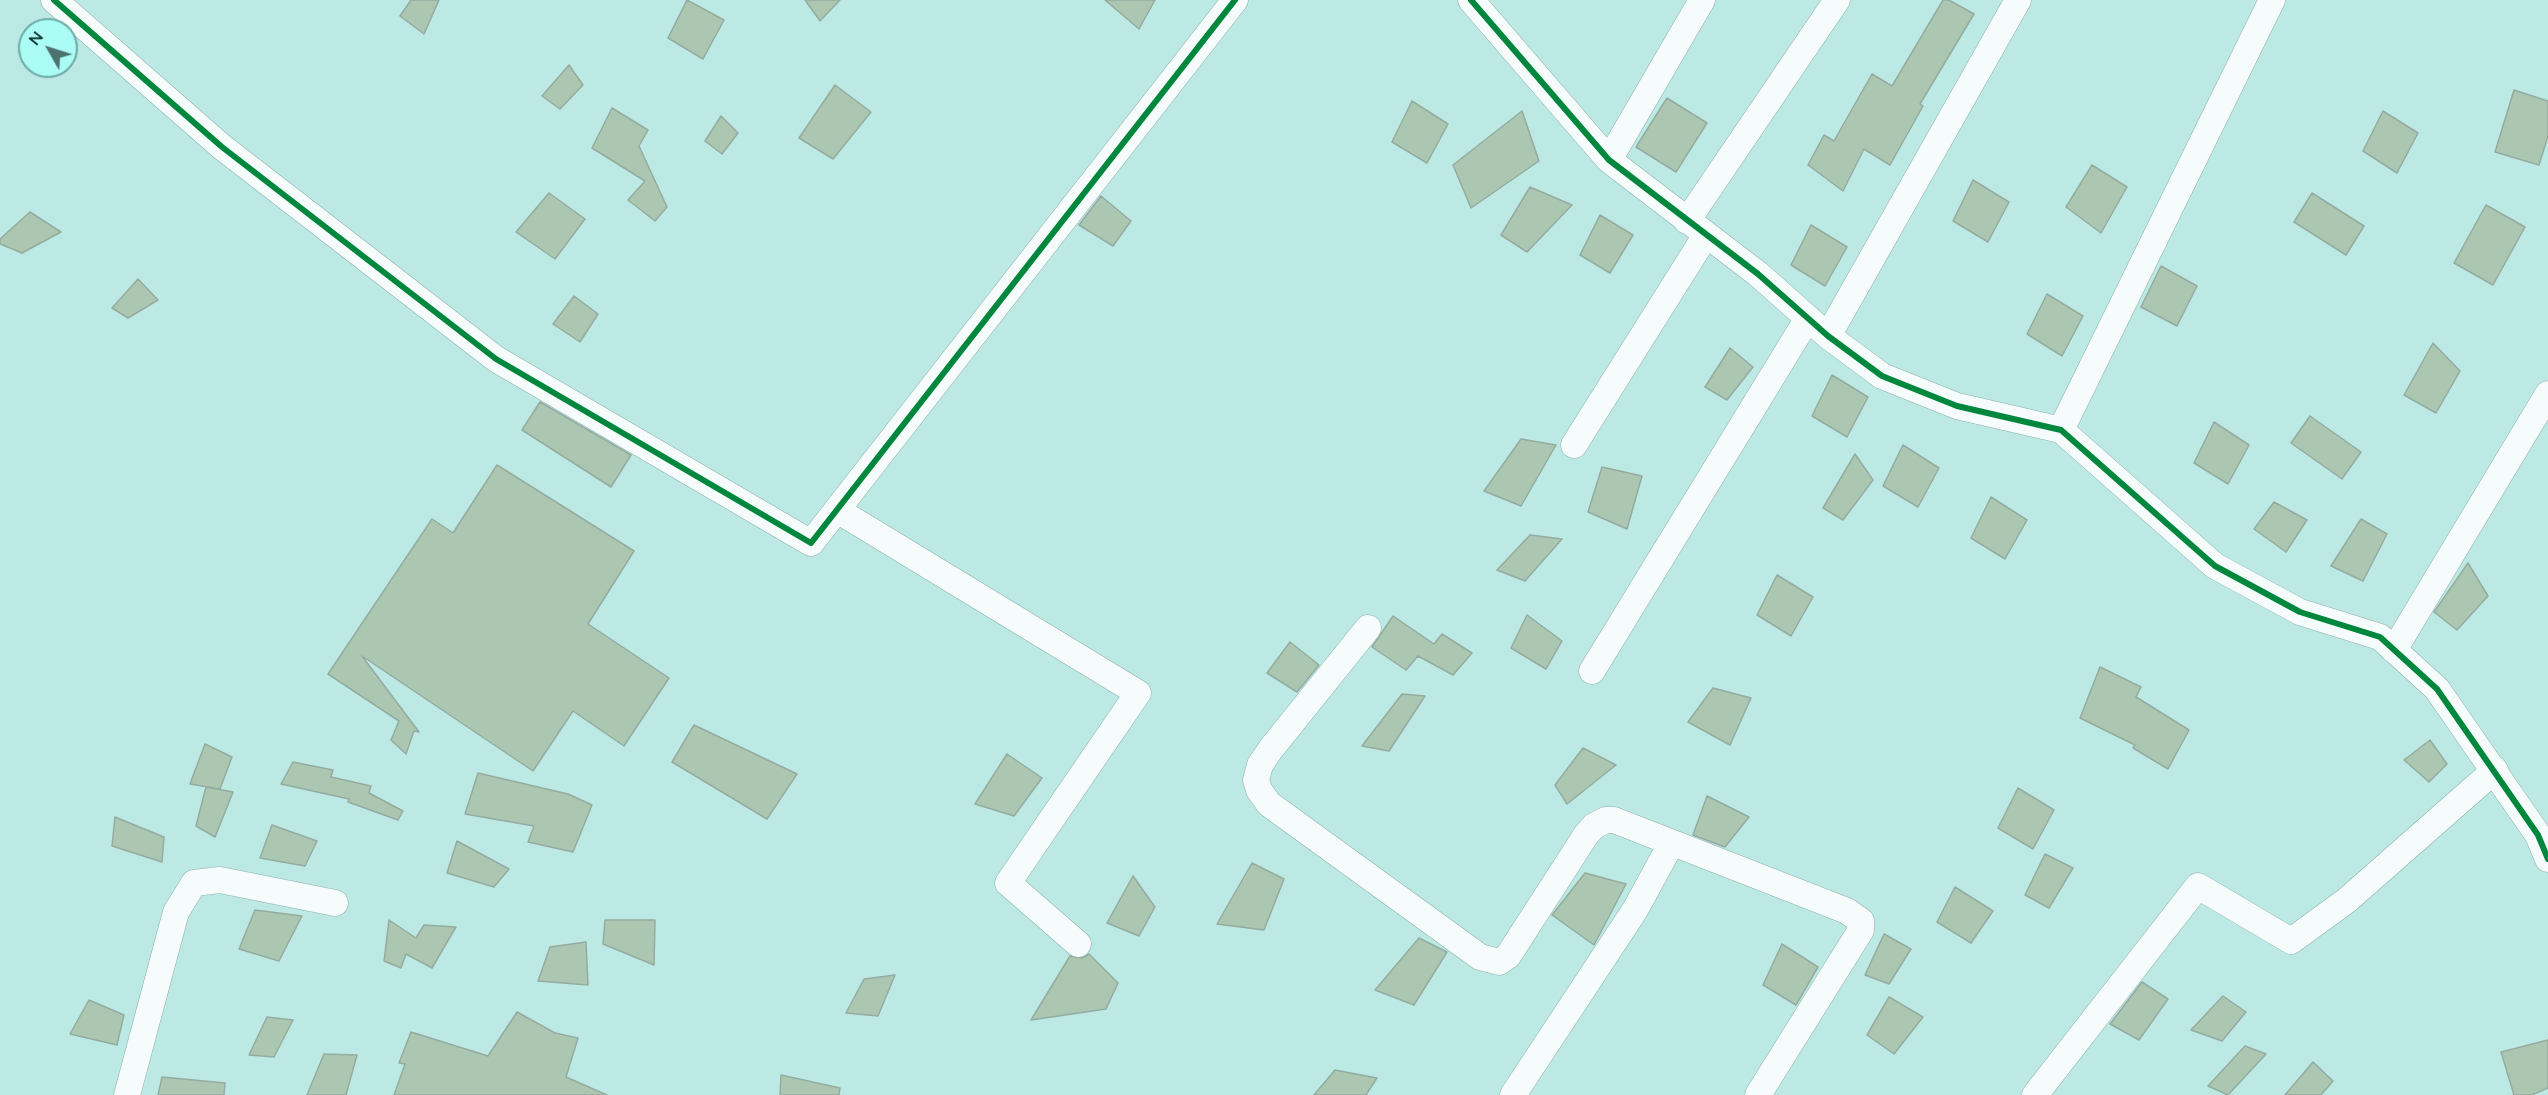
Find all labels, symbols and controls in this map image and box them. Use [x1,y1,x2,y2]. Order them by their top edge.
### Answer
north arrow [18,18,78,78]
text: N [24,27,46,48]

